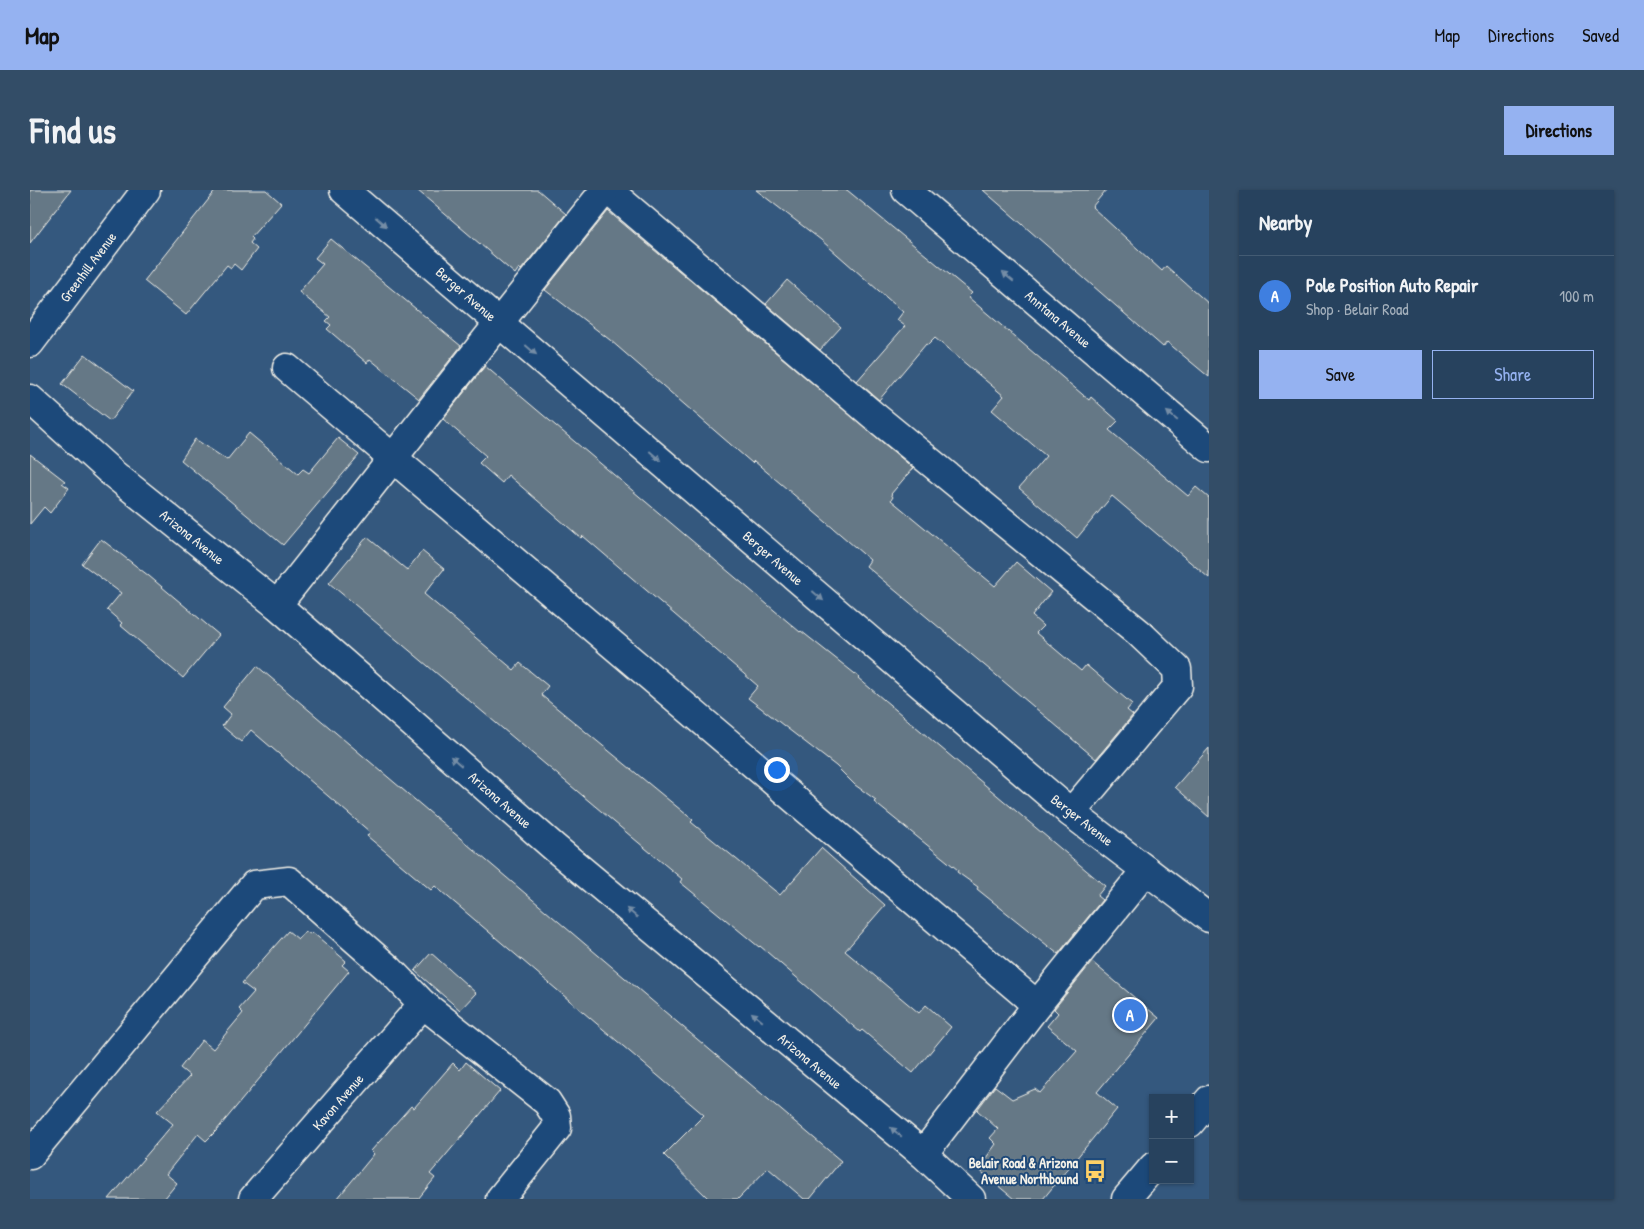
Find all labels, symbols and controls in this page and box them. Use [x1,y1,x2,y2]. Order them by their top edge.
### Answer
text: Map [25,19,59,51]
text: Map [1435,23,1460,48]
text: Directions [1488,23,1554,48]
text: Saved [1582,23,1619,48]
button: Directions [1504,106,1614,155]
text: Find us [30,107,116,154]
text: Nearby [1259,208,1312,237]
one-way arrow [375,216,388,227]
street label: Greenhill Avenue [55,227,121,306]
street label: Berger Avenue [432,262,501,326]
one-way arrow [1002,271,1015,282]
text: Pole Position Auto Repair [1306,272,1478,298]
text: A [1271,285,1279,307]
text: 100 m [1559,285,1594,307]
street label: Anntana Avenue [1021,286,1096,352]
text: Shop · Belair Road [1306,298,1409,320]
one-way arrow [525,345,538,356]
button: Save [1259,350,1422,399]
button: Share [1432,350,1594,399]
one-way arrow [1166,411,1178,422]
one-way arrow [648,450,660,462]
street label: Arizona Avenue [156,505,229,569]
street label: Berger Avenue [739,526,808,590]
one-way arrow [811,590,823,602]
one-way arrow [450,756,463,767]
your location [764,757,790,783]
street label: Arizona Avenue [465,767,536,833]
street label: Berger Avenue [1047,789,1118,851]
one-way arrow [626,907,639,918]
pin: A [1114,996,1146,1034]
one-way arrow [751,1011,764,1022]
street label: Arizona Avenue [775,1028,846,1093]
street label: Kavon Avenue [308,1069,368,1134]
map controls [1149,1094,1194,1184]
button: + [1149,1094,1194,1139]
one-way arrow [889,1126,902,1137]
button: − [1149,1139,1194,1184]
place label: Belair Road & Arizona Avenue Northbound [969,1153,1079,1188]
bus stop icon: Belair Road & Arizona Avenue Northbound [1082,1158,1108,1184]

